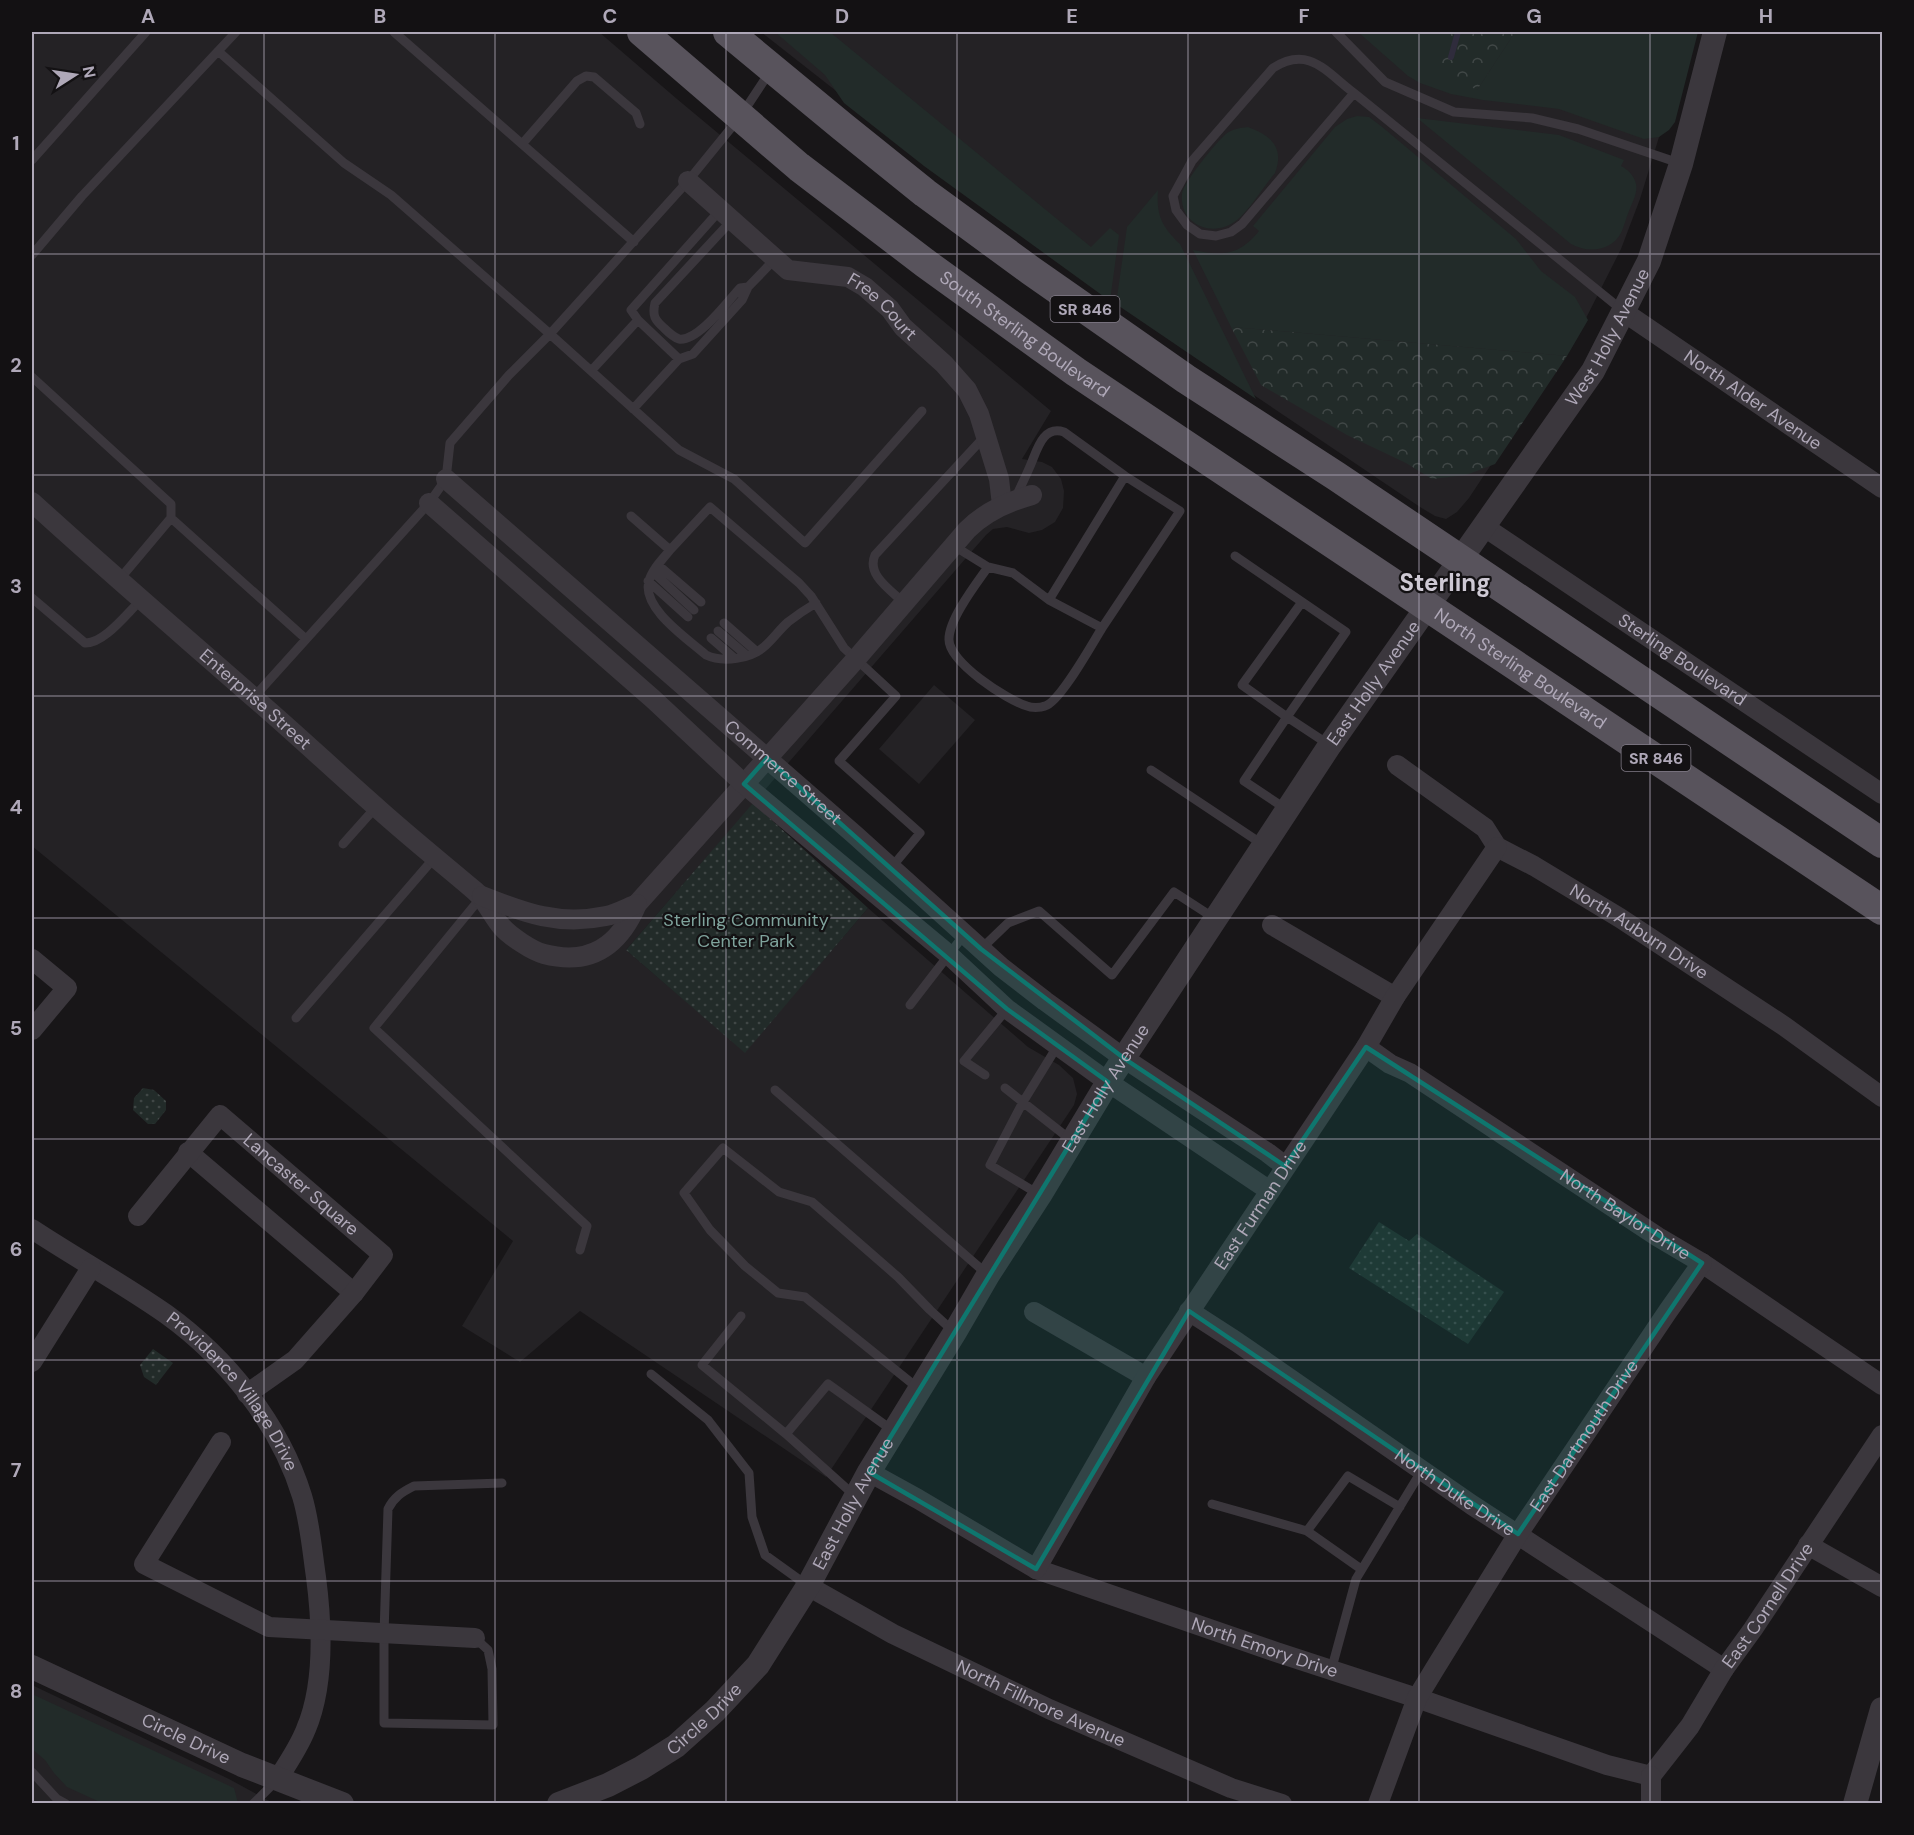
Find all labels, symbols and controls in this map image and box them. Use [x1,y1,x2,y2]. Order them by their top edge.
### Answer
text: A [141,3,155,29]
text: B [374,3,386,29]
text: C [603,3,617,29]
text: D [835,3,849,29]
text: E [1066,3,1078,29]
text: F [1298,3,1310,29]
text: G [1526,3,1542,29]
text: H [1759,3,1773,29]
north arrow [45,45,105,105]
text: N [78,64,101,80]
text: 1 [12,130,20,156]
street label: West Holly Avenue [1560,264,1655,411]
street label: South Sterling Boulevard [935,265,1114,403]
street label: Free Court [843,267,922,346]
road number: SR 846 [1050,296,1120,322]
street label: North Alder Avenue [1679,344,1827,456]
text: 2 [10,352,22,378]
district label: Sterling [1400,567,1490,598]
text: 3 [10,573,22,599]
street label: North Sterling Boulevard [1430,603,1611,735]
street label: Sterling Boulevard [1613,608,1751,712]
street label: East Holly Avenue [1321,616,1426,750]
street label: Enterprise Street [194,643,317,755]
street label: Commerce Street [719,715,847,830]
road number: SR 846 [1622,745,1690,771]
text: 4 [10,794,23,820]
street label: North Auburn Drive [1565,878,1713,985]
park label: Sterling Community Center Park [663,908,829,953]
text: 5 [10,1015,22,1041]
street label: East Holly Avenue [1056,1019,1155,1157]
street label: Lancaster Square [238,1128,364,1241]
street label: East Furman Drive [1209,1136,1312,1274]
street label: North Baylor Drive [1555,1163,1695,1266]
text: 6 [10,1236,22,1262]
street label: Providence Village Drive [162,1306,304,1475]
street label: East Dartmouth Drive [1524,1355,1644,1516]
street label: East Holly Avenue [807,1433,899,1574]
street label: North Duke Drive [1390,1443,1520,1542]
text: 7 [11,1457,22,1483]
street label: East Cornell Drive [1717,1538,1819,1673]
street label: North Emory Drive [1188,1612,1341,1683]
street label: North Fillmore Avenue [952,1654,1129,1753]
text: 8 [10,1678,22,1704]
street label: Circle Drive [662,1678,747,1761]
street label: Circle Drive [138,1708,234,1770]

